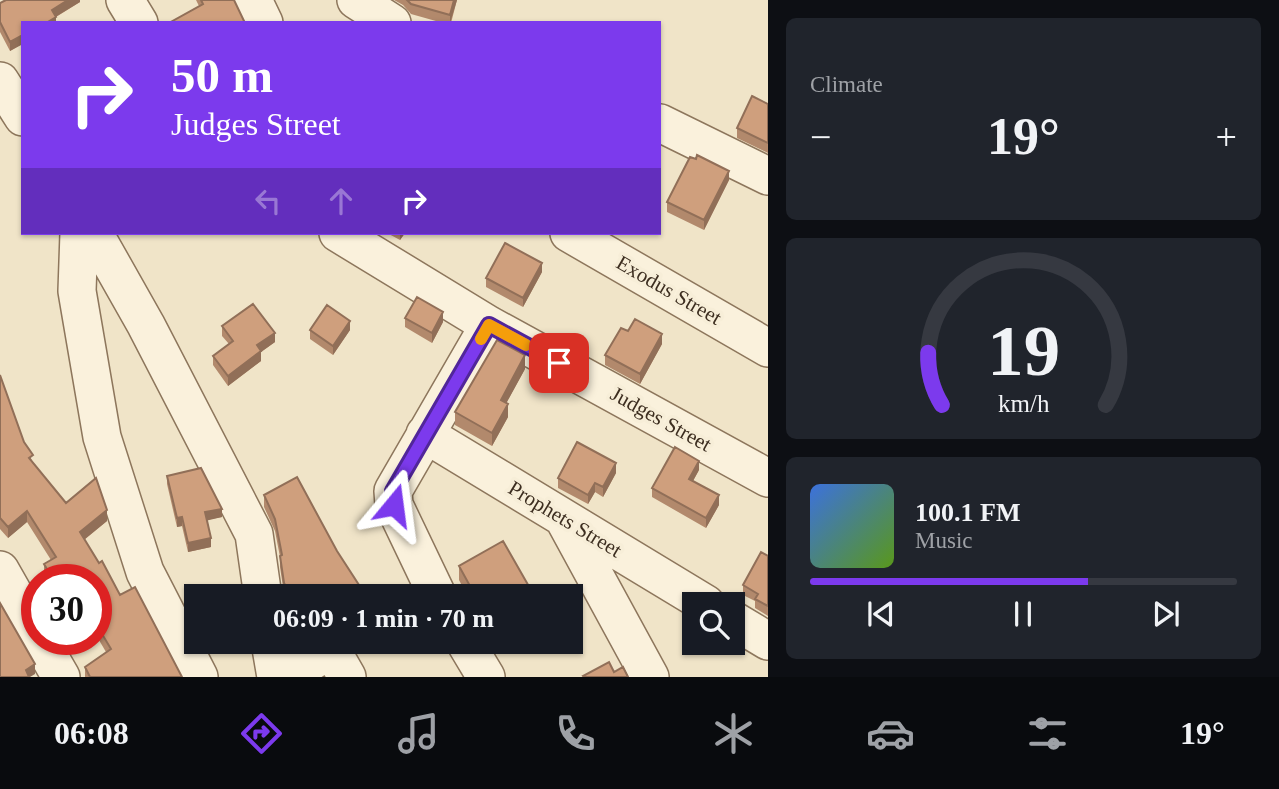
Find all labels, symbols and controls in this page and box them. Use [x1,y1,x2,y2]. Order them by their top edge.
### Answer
text: 50 m [171,48,273,103]
icon: right [56,49,147,140]
text: Climate [810,72,883,97]
text: Judges Street [171,106,341,142]
text: 19° [987,108,1060,165]
text: − [810,116,831,158]
text: + [1216,116,1237,158]
icon: left [249,182,287,220]
icon: ahead [322,182,360,220]
icon: right [395,182,433,220]
street label: Exodus Street [612,250,726,330]
text: 19 [987,310,1060,391]
pin [529,333,589,393]
icon: arrive [540,344,578,382]
street label: Judges Street [606,381,716,457]
text: km/h [998,389,1050,416]
position arrow [357,468,431,542]
street label: Prophets Street [504,476,626,562]
text: 100.1 FM [915,498,1020,527]
text: Music [915,528,973,553]
speed limit sign: 30 [21,564,112,655]
map controls [682,592,745,655]
button: search [682,592,745,655]
icon: previous [862,595,900,633]
icon: pause [1004,595,1042,633]
icon: next [1147,595,1185,633]
text: 06:09 · 1 min · 70 m [273,604,494,633]
icon: directions [237,709,286,758]
icon: music [394,709,443,758]
icon: phone [551,709,600,758]
icon: climate [709,709,758,758]
icon: car [866,709,915,758]
icon: filters [1023,709,1072,758]
text: 06:08 [54,715,129,751]
text: 19° [1180,715,1225,751]

